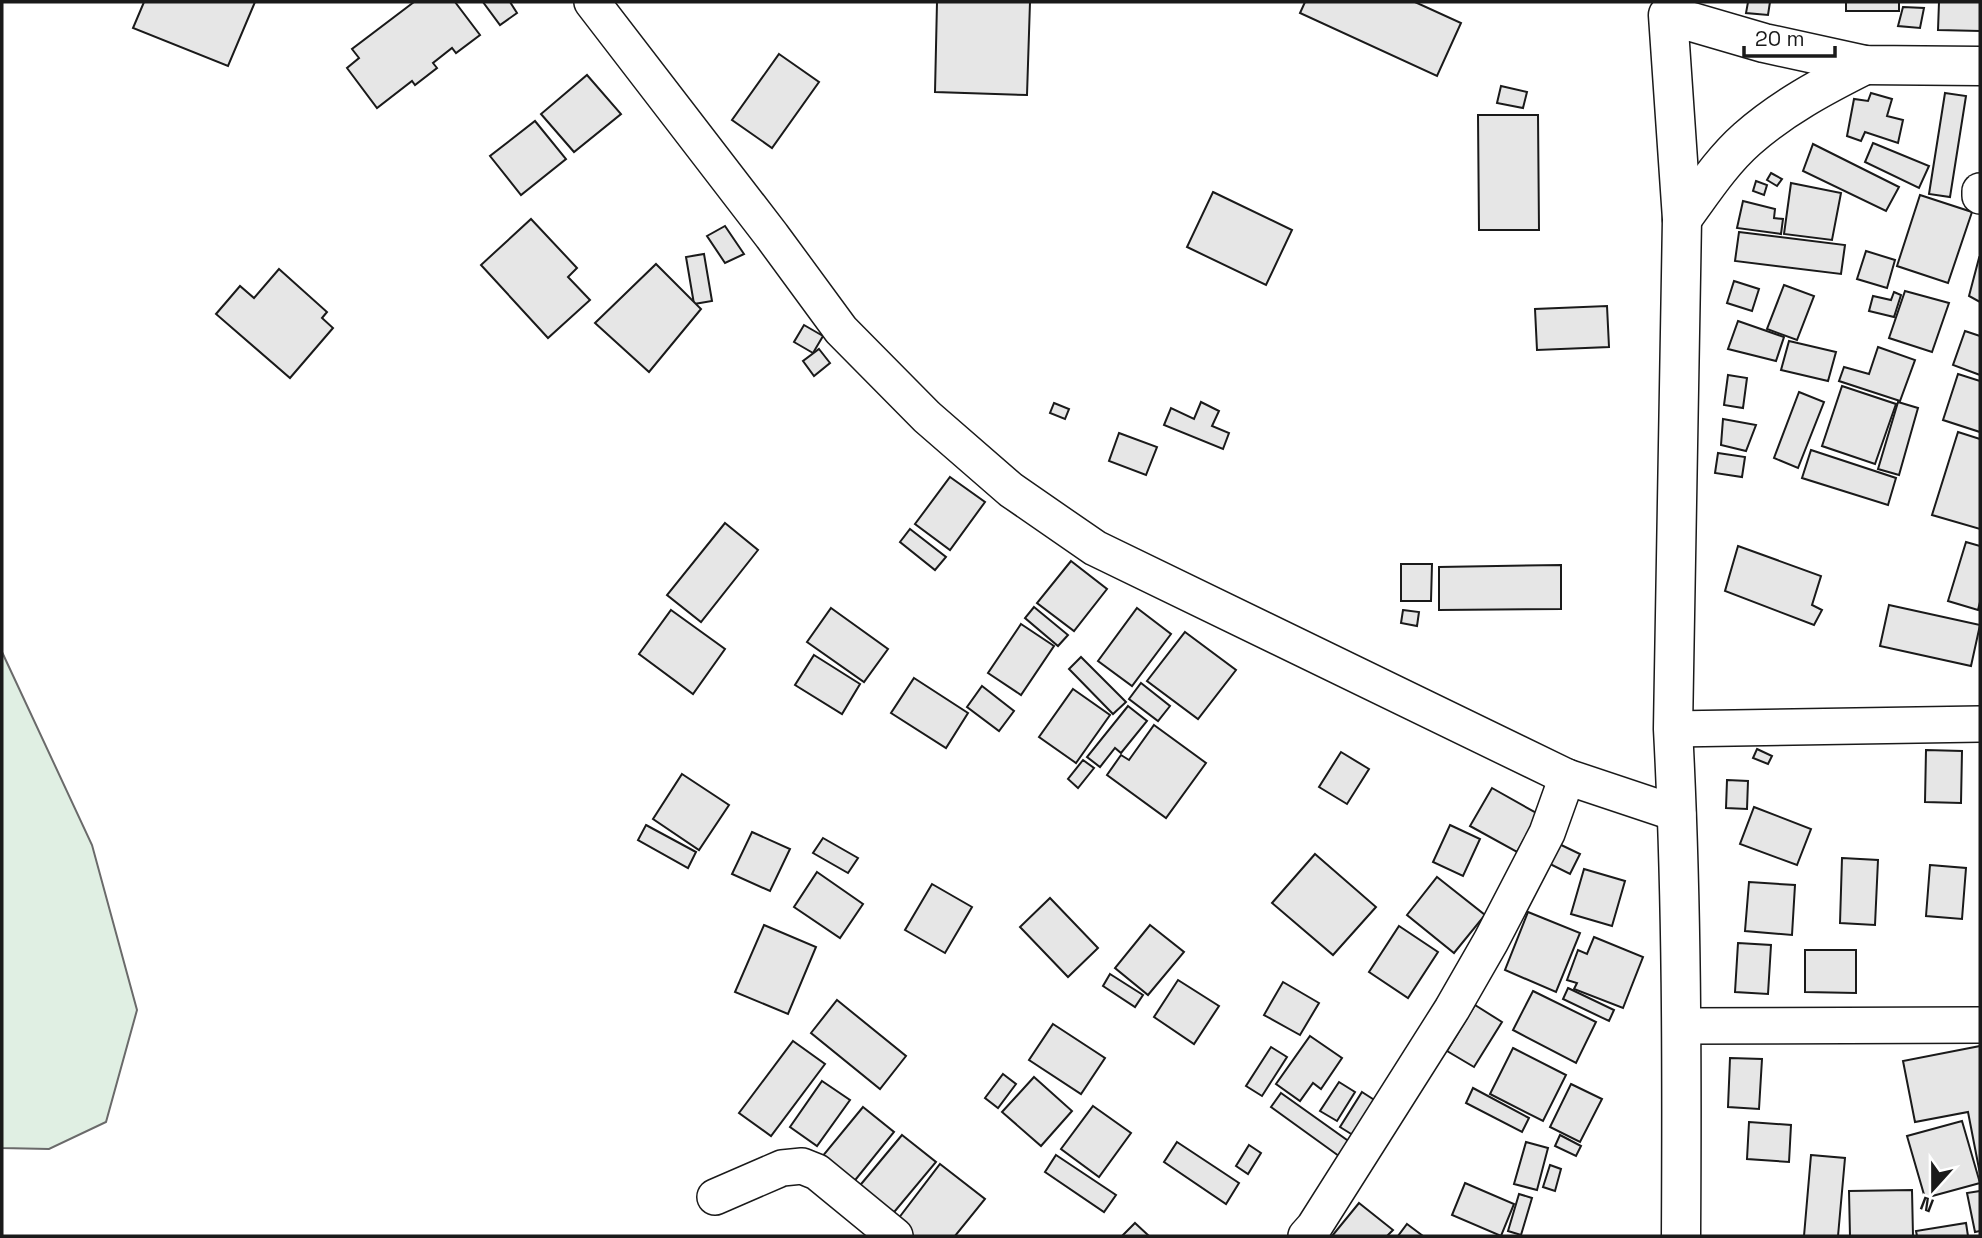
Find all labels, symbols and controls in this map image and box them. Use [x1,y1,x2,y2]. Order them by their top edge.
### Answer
scale bar [1744,14,1835,58]
text: 20 m [1755,25,1805,52]
north arrow [1898,1154,1968,1224]
text: N [1917,1190,1938,1218]

